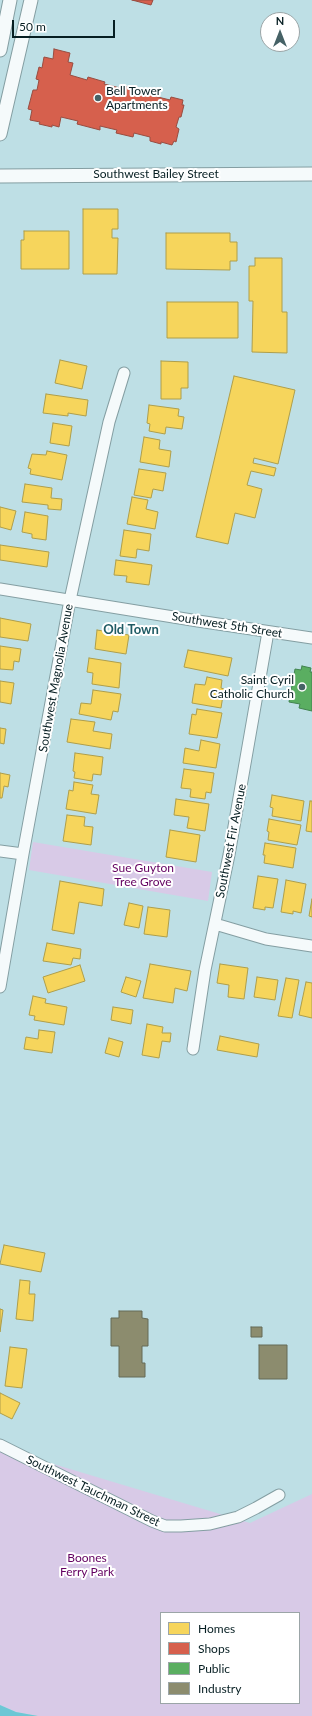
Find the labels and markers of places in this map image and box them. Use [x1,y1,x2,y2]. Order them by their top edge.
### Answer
place label: Bell Tower Apartments [106,84,168,112]
marker: Bell Tower Apartments [93,93,103,103]
place label: Saint Cyril Catholic Church [210,673,294,701]
marker: Saint Cyril Catholic Church [297,682,307,692]

